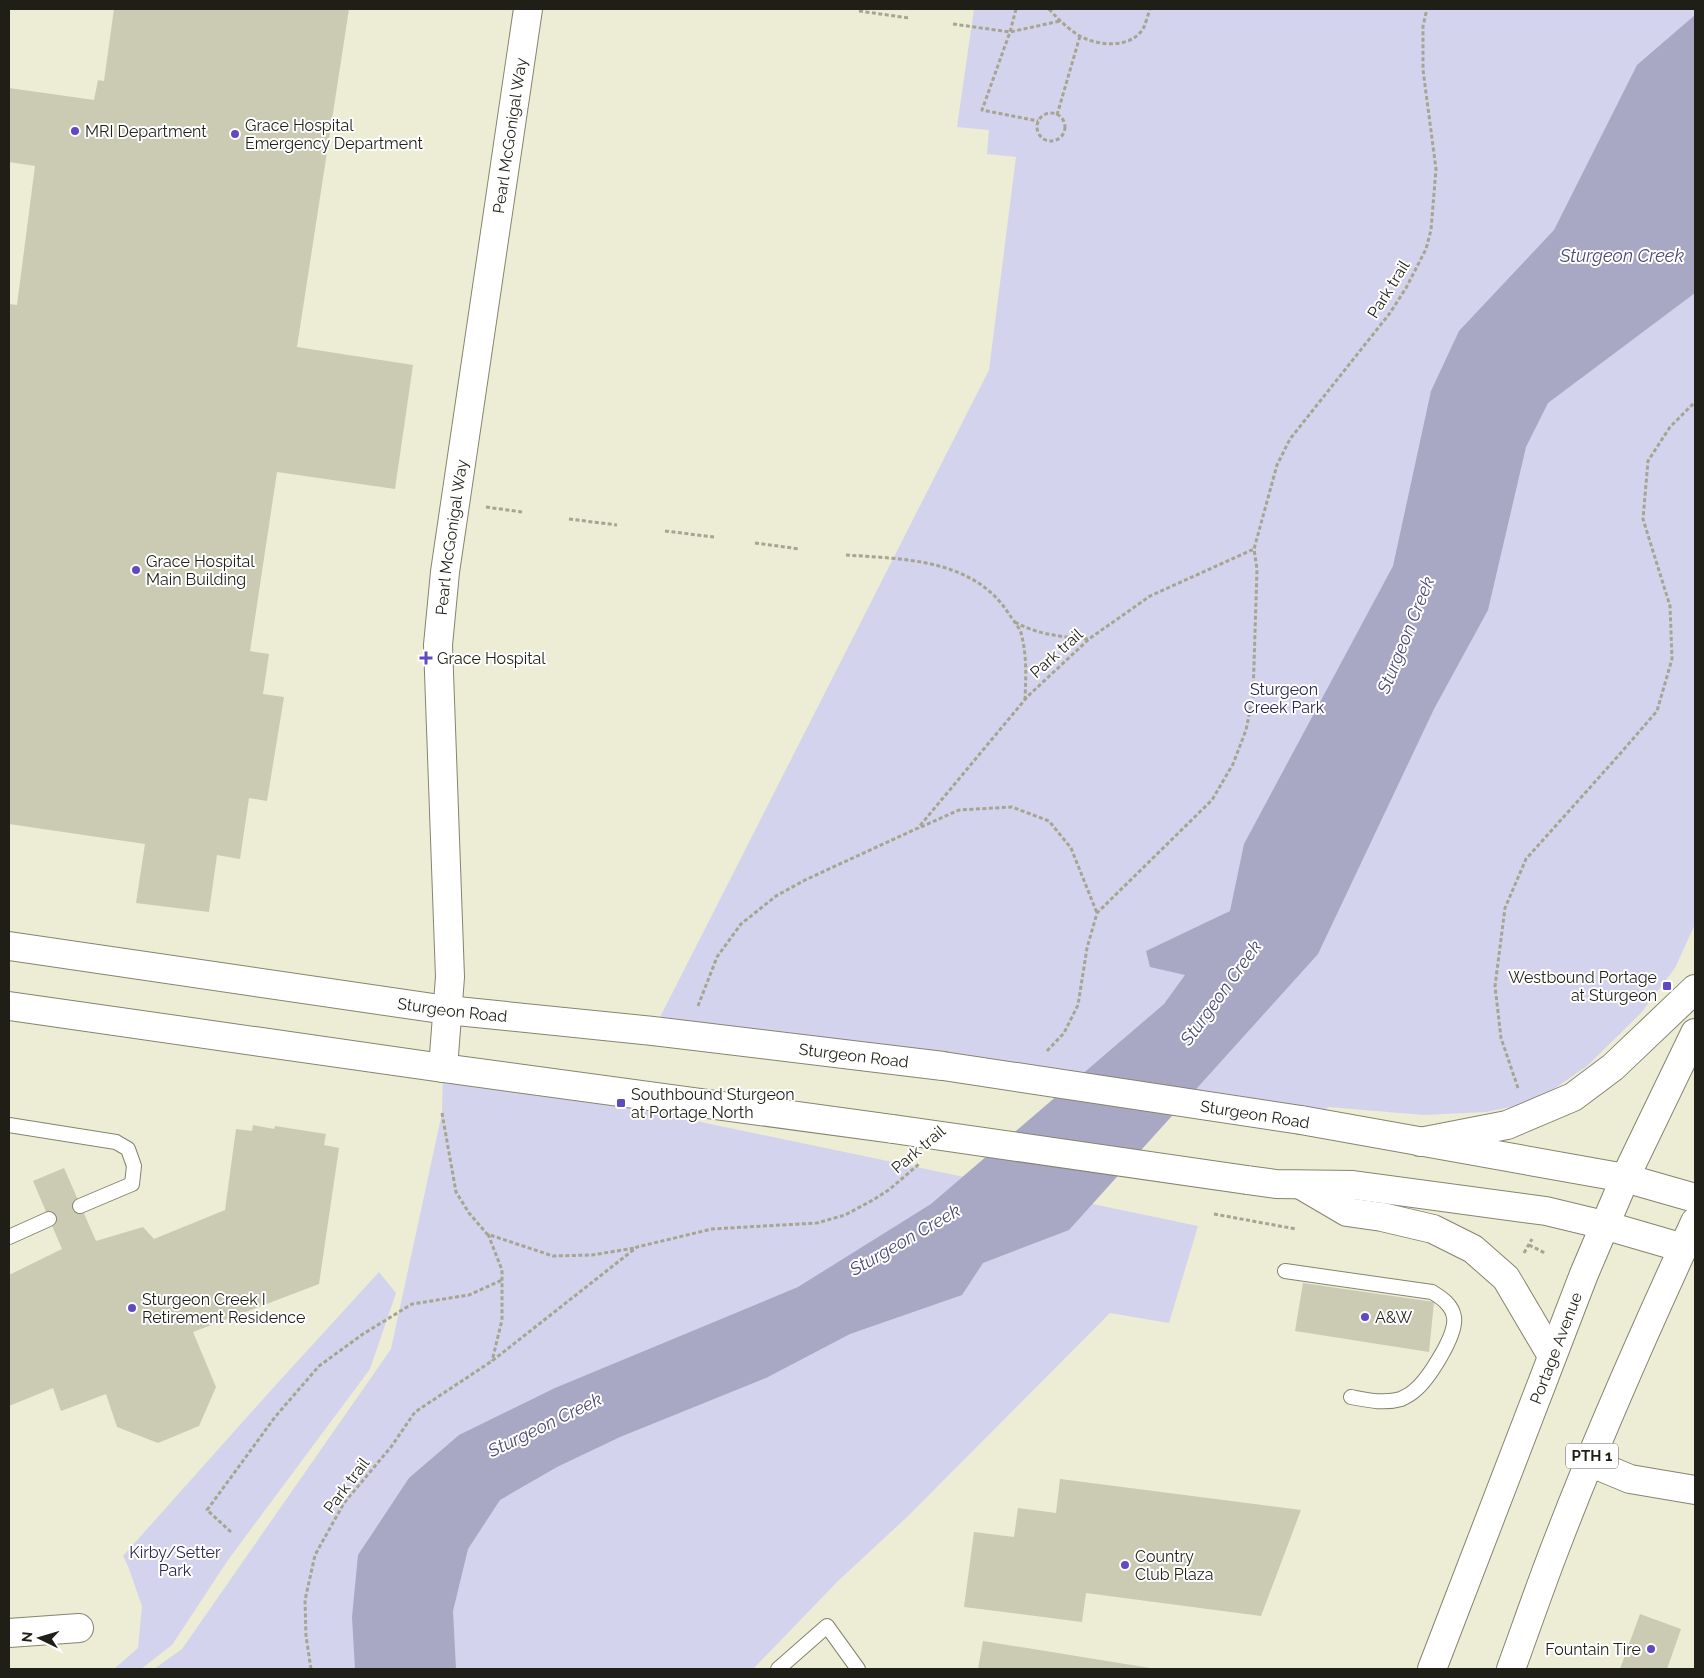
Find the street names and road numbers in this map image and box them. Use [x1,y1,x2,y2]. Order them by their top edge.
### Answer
street label: Pearl McGonigal Way [489,56,531,215]
street label: Park trail [1363,256,1414,322]
street label: Pearl McGonigal Way [432,458,472,616]
street label: Park trail [1026,624,1087,682]
street label: Sturgeon Road [396,994,508,1026]
street label: Sturgeon Road [798,1040,910,1072]
street label: Sturgeon Road [1199,1096,1311,1133]
street label: Park trail [888,1121,950,1177]
street label: Portage Avenue [1526,1290,1586,1407]
road number: PTH 1 [1566,1444,1618,1468]
street label: Park trail [319,1453,374,1517]

